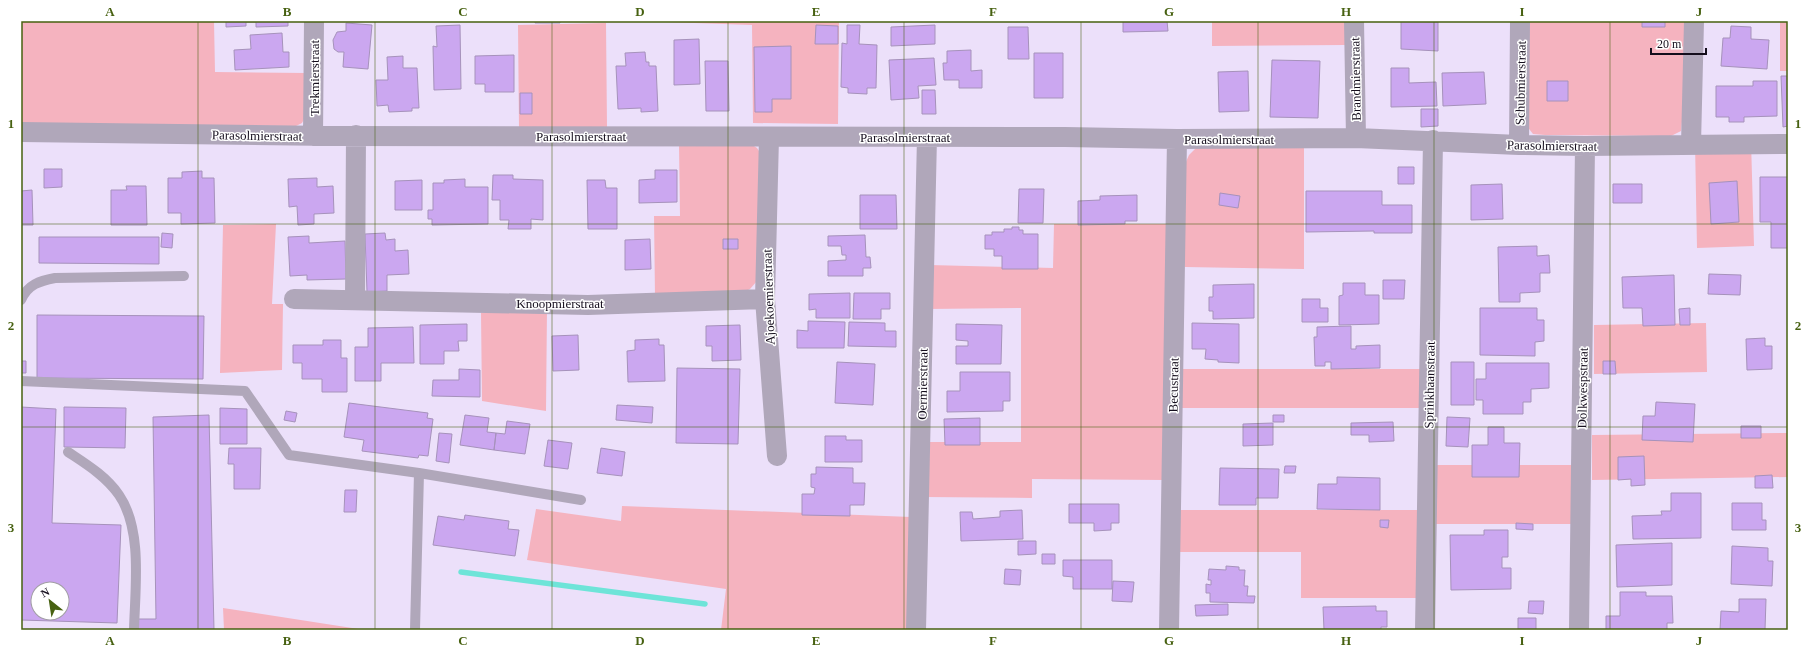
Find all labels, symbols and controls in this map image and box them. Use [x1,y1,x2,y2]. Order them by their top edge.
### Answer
text: A [105,4,115,19]
text: B [283,4,292,19]
text: C [458,4,468,19]
text: D [635,4,645,19]
text: E [812,4,820,19]
text: F [989,4,997,19]
text: G [1164,4,1174,19]
text: H [1341,4,1351,19]
text: I [1519,4,1525,19]
text: J [1696,4,1703,19]
scale bar [1651,30,1706,56]
street label: Brandmierstraat [1347,37,1364,121]
text: 20 m [1657,37,1682,51]
street label: Trekmierstraat [307,40,322,116]
street label: Schubmierstraat [1512,40,1529,125]
text: 1 [8,116,14,131]
text: 1 [1795,116,1801,131]
street label: Parasolmierstraat [212,127,303,144]
street label: Parasolmierstraat [536,129,627,144]
street label: Parasolmierstraat [860,130,951,145]
street label: Parasolmierstraat [1184,132,1275,147]
street label: Parasolmierstraat [1507,137,1598,154]
street label: Ajoekoemierstraat [759,248,778,345]
street label: Knoopmierstraat [516,296,604,311]
text: 2 [8,318,14,333]
text: 2 [1795,318,1801,333]
street label: Sprinkhaanstraat [1421,341,1438,429]
street label: Dolkwespstraat [1574,347,1591,429]
street label: Oermierstraat [914,348,931,420]
street label: Becustraat [1166,357,1181,413]
text: 3 [8,520,15,535]
text: 3 [1795,520,1802,535]
north arrow [30,581,70,621]
text: N [39,585,51,600]
text: A [105,633,115,648]
text: B [283,633,292,648]
text: C [458,633,468,648]
text: D [635,633,645,648]
text: E [812,633,820,648]
text: F [989,633,997,648]
text: G [1164,633,1174,648]
text: H [1341,633,1351,648]
text: I [1519,633,1525,648]
text: J [1696,633,1703,648]

